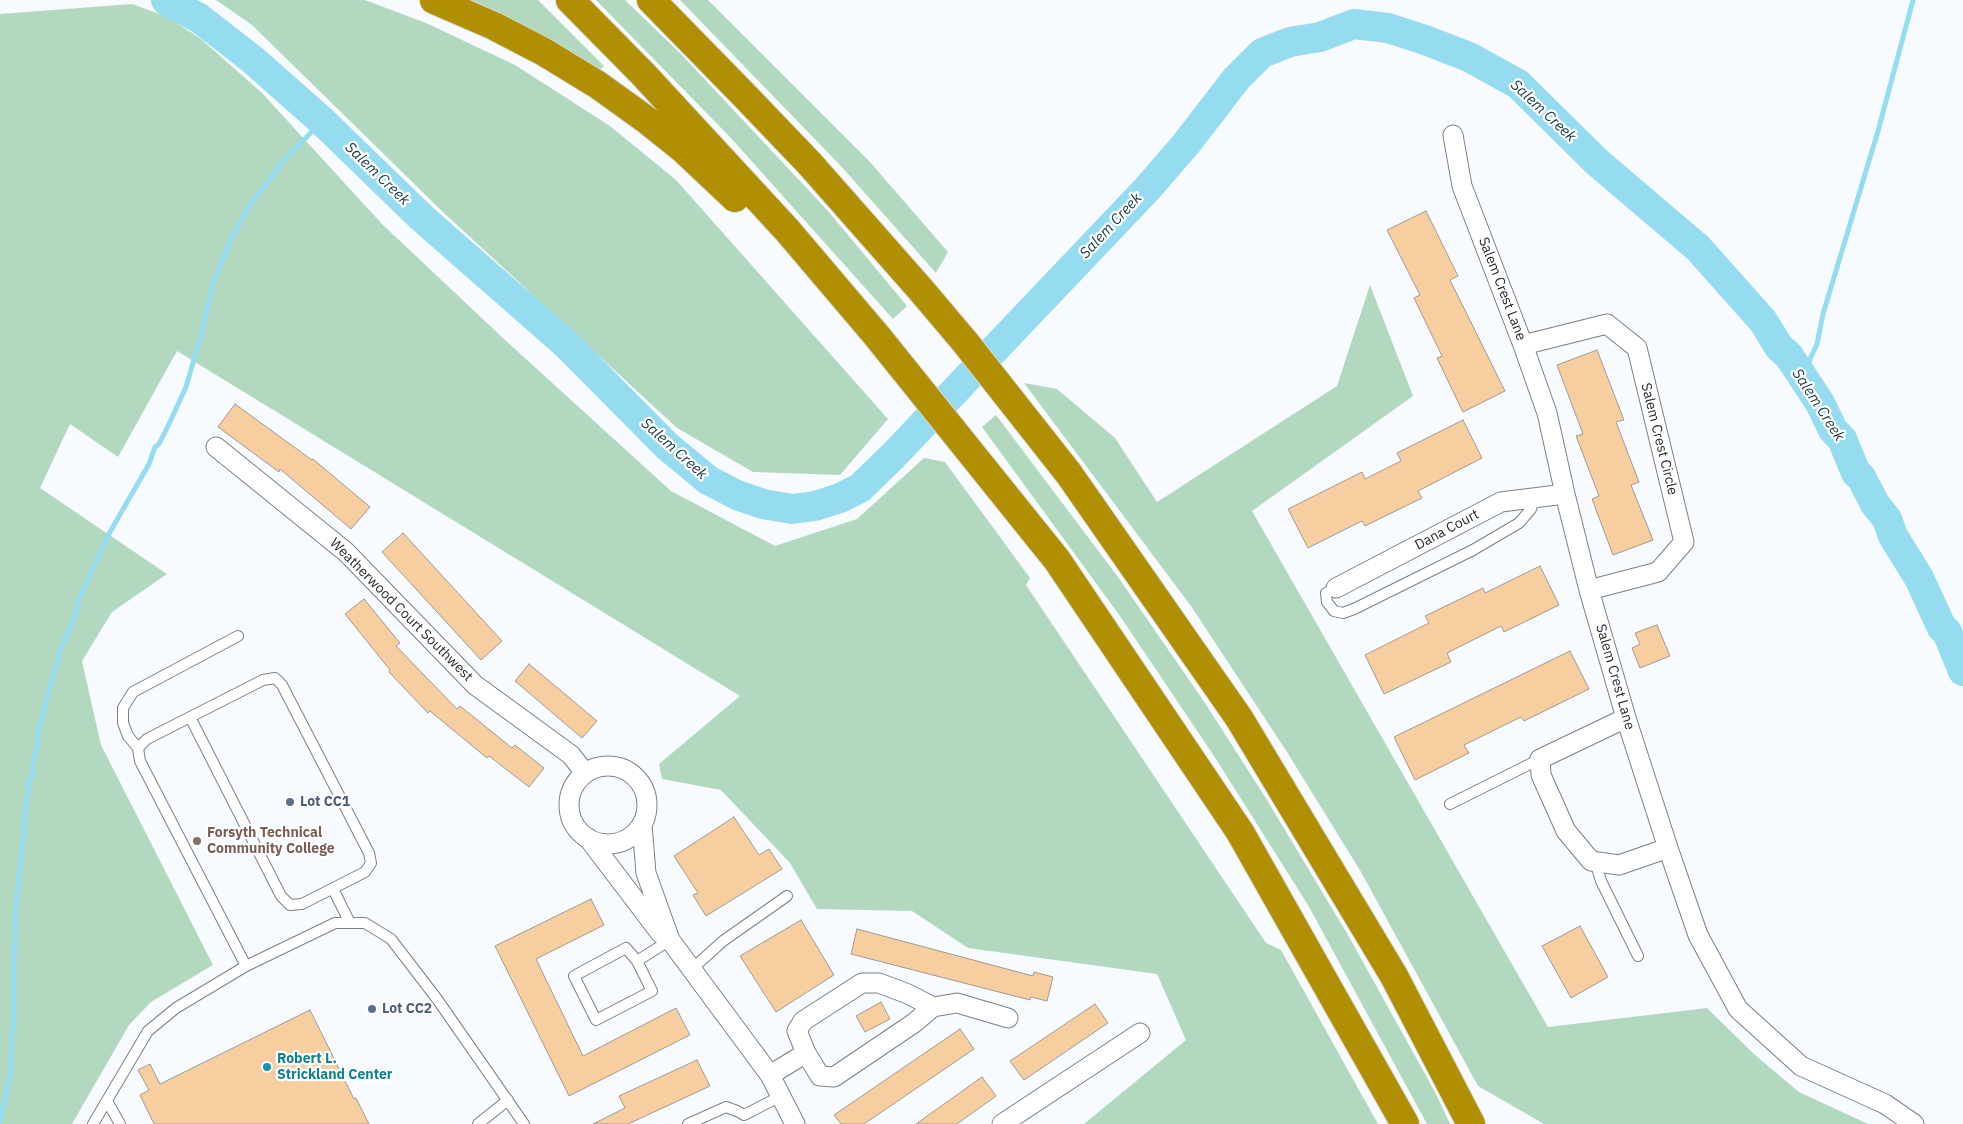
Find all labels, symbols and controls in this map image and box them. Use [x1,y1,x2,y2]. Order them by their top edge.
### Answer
water label: Salem Creek [1507,76,1579,146]
water label: Salem Creek [341,139,413,209]
water label: Salem Creek [1076,190,1146,262]
street label: Salem Crest Lane [1475,235,1529,343]
water label: Salem Creek [1788,365,1848,445]
street label: Salem Crest Circle [1637,381,1681,497]
water label: Salem Creek [637,415,711,483]
street label: Dana Court [1412,506,1482,554]
street label: Weatherwood Court Southwest [326,535,476,685]
street label: Salem Crest Lane [1592,622,1638,732]
place label: Lot CC1 [300,794,350,810]
marker: Lot CC1 [284,796,296,808]
place label: Forsyth Technical Community College [207,825,335,858]
marker: Forsyth Technical Community College [191,835,203,847]
place label: Lot CC2 [382,1001,432,1017]
marker: Lot CC2 [366,1003,378,1015]
place label: Robert L. Strickland Center [277,1051,393,1084]
marker: Robert L. Strickland Center [261,1061,273,1073]

